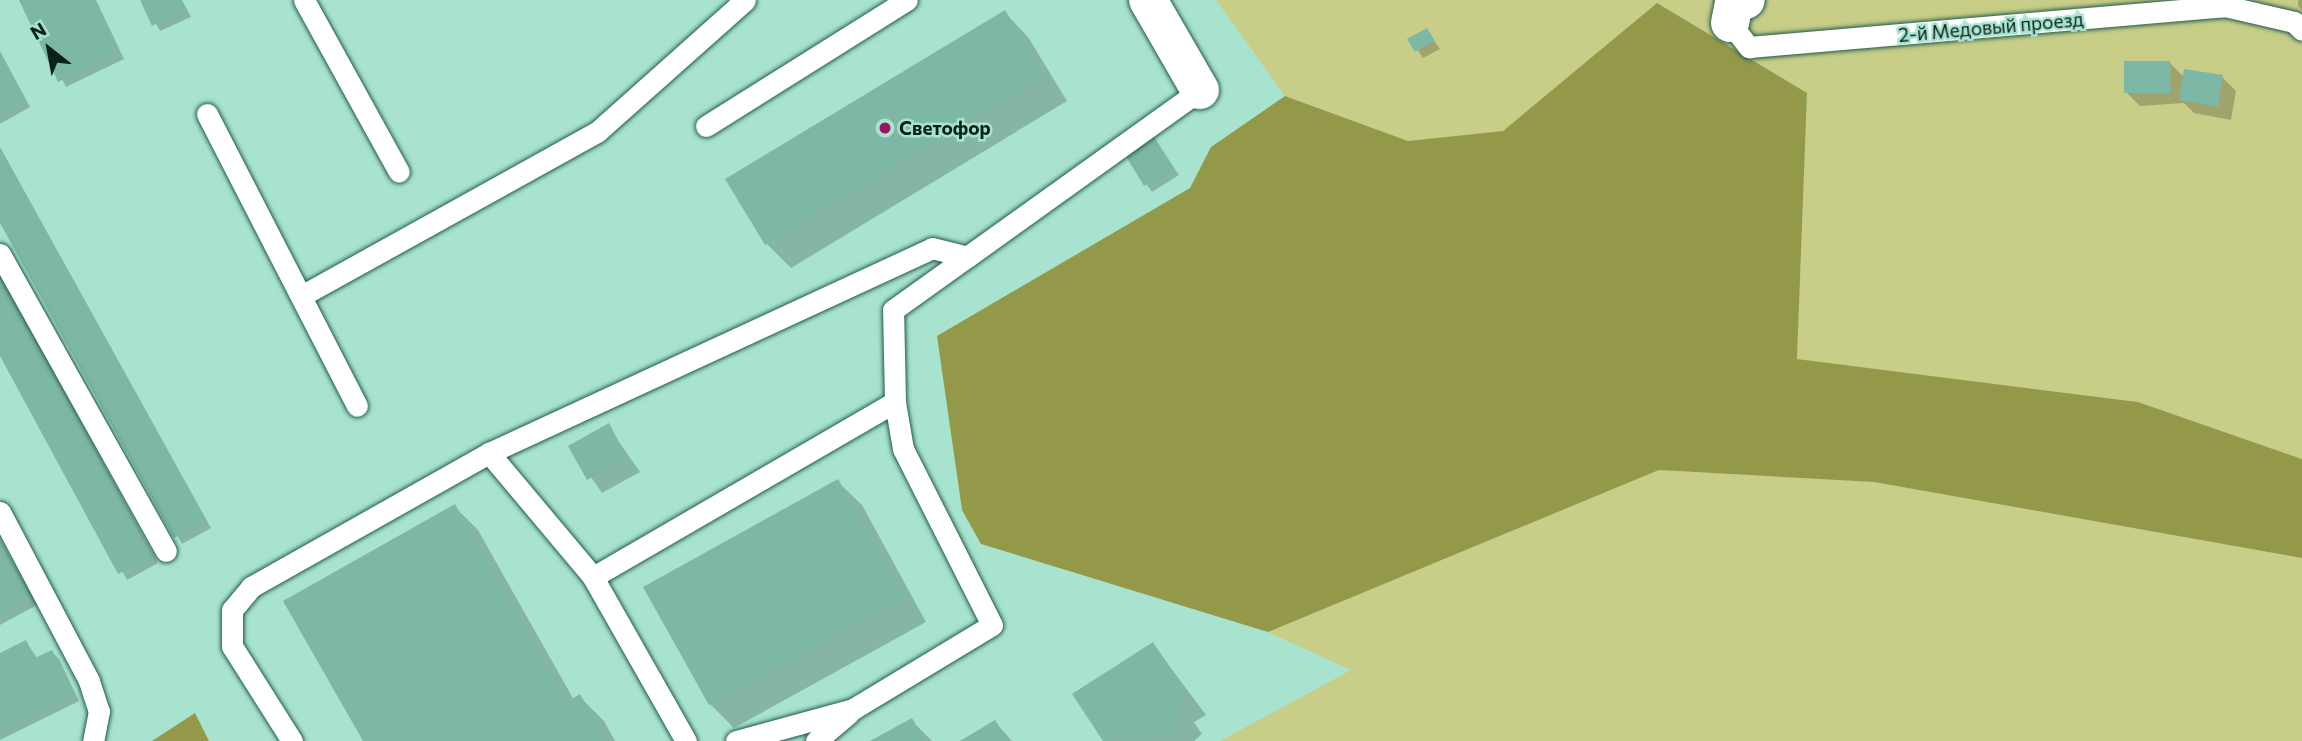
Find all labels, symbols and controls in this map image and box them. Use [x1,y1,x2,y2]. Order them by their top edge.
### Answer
street label: 2-й Медовый проезд [1897,8,2085,46]
north arrow [14,14,84,84]
text: N [26,17,50,44]
place label: Светофор [899,117,991,139]
marker: Светофор [877,120,893,136]

